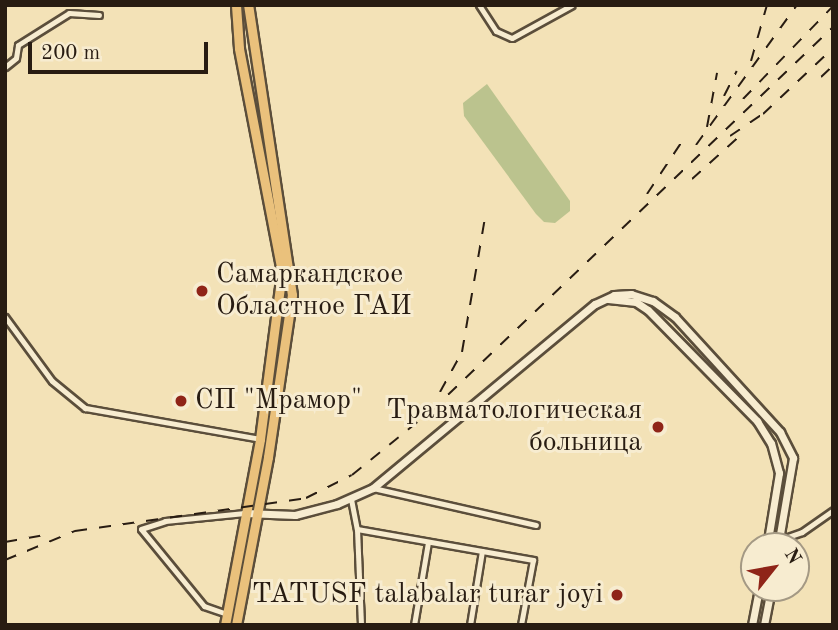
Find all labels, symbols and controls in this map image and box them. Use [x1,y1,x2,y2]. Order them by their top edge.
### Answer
scale bar [32,28,212,72]
text: 200 m [41,43,100,64]
place label: Самаркандское Областное ГАИ [216,258,412,324]
marker: Самаркандское Областное ГАИ [194,283,210,299]
place label: СП "Мрамор" [195,384,362,418]
marker: СП "Мрамор" [173,393,189,409]
place label: Травматологическая больница [386,394,642,460]
marker: Травматологическая больница [648,417,668,437]
north arrow [740,532,810,602]
text: N [780,546,804,568]
place label: TATUSF talabalar turar joyi [252,578,603,612]
marker: TATUSF talabalar turar joyi [609,587,625,603]

